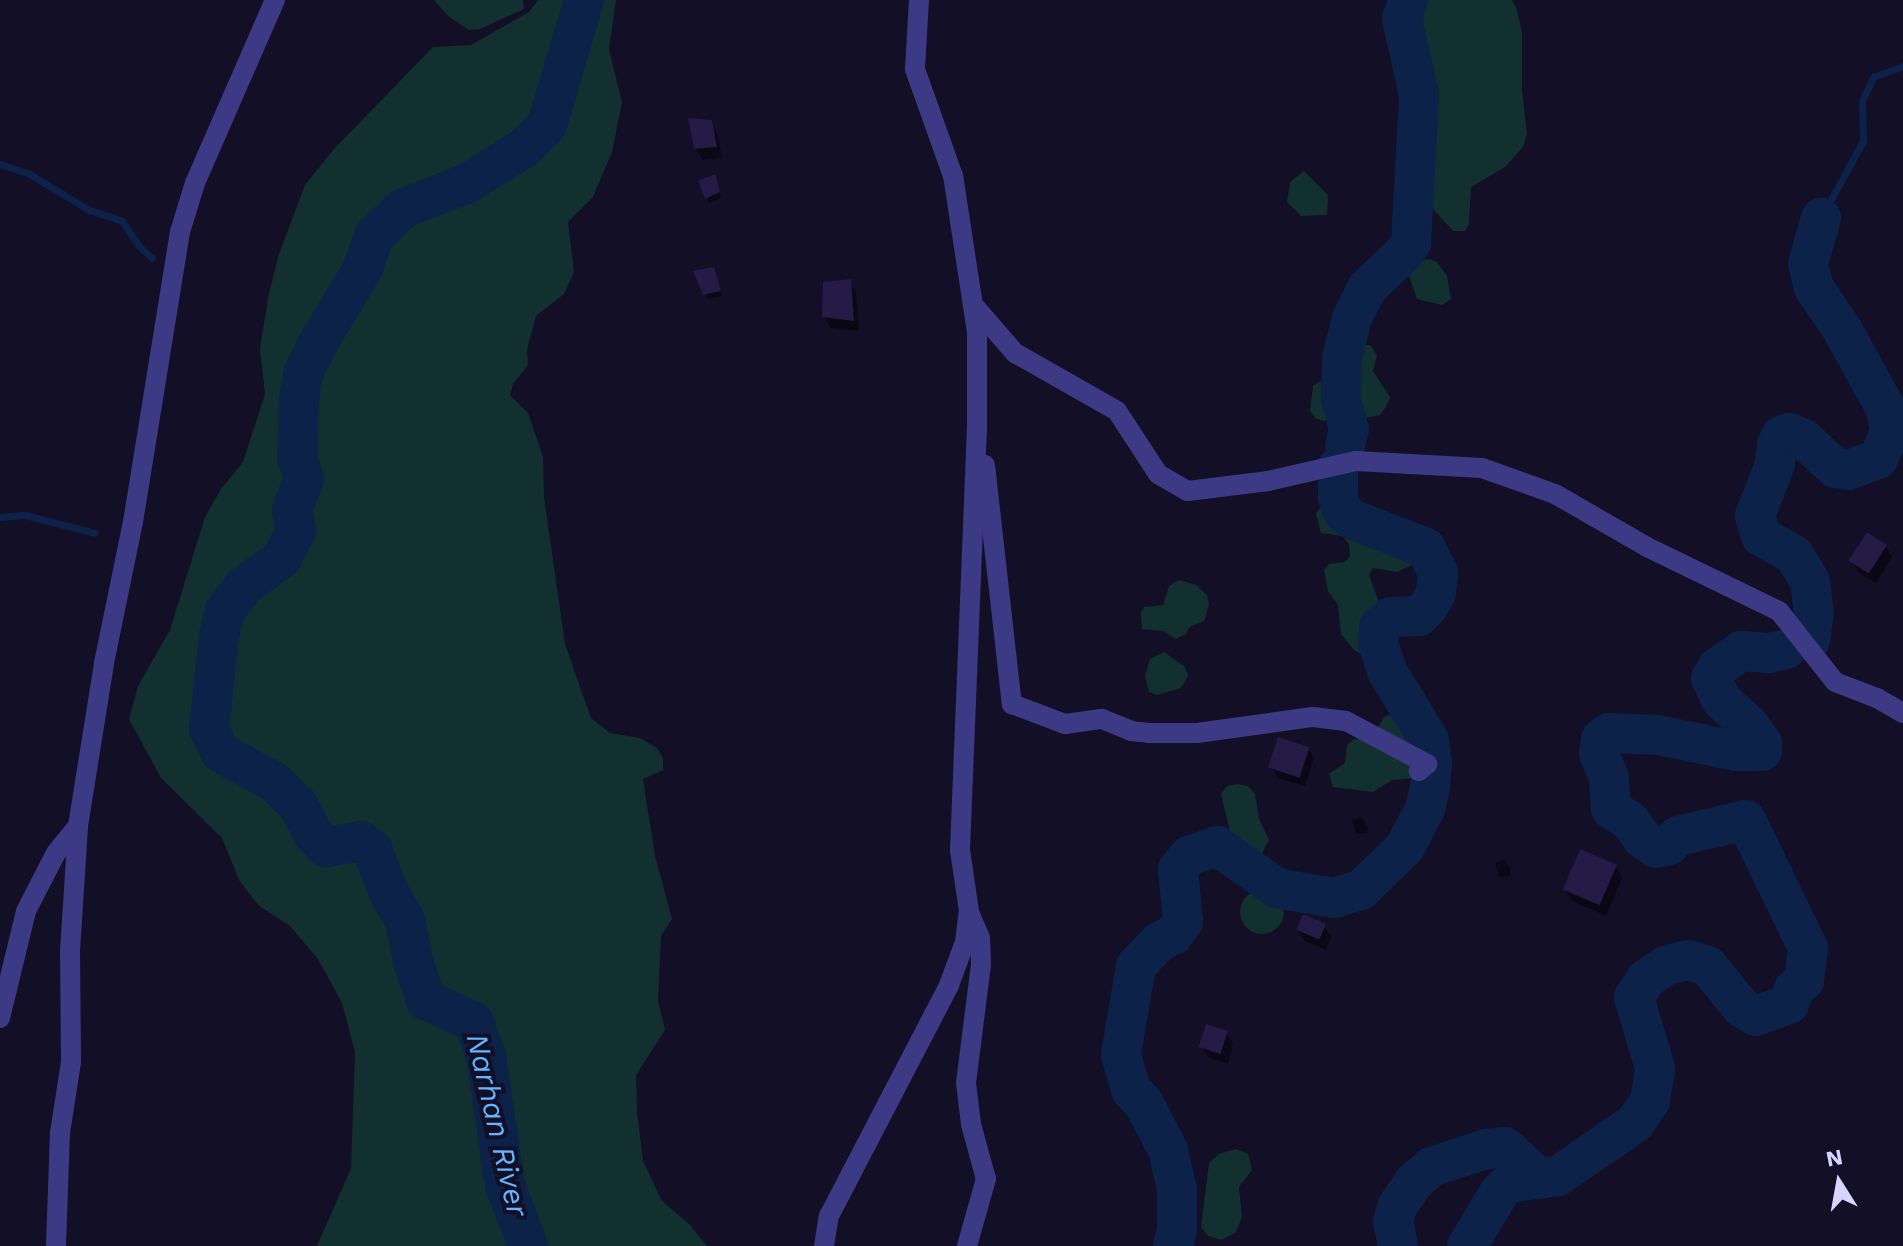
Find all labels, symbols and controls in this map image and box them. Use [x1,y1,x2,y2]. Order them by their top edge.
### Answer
water label: Narhan River [458,1030,536,1220]
north arrow [1799,1142,1879,1222]
text: N [1824,1144,1845,1172]

